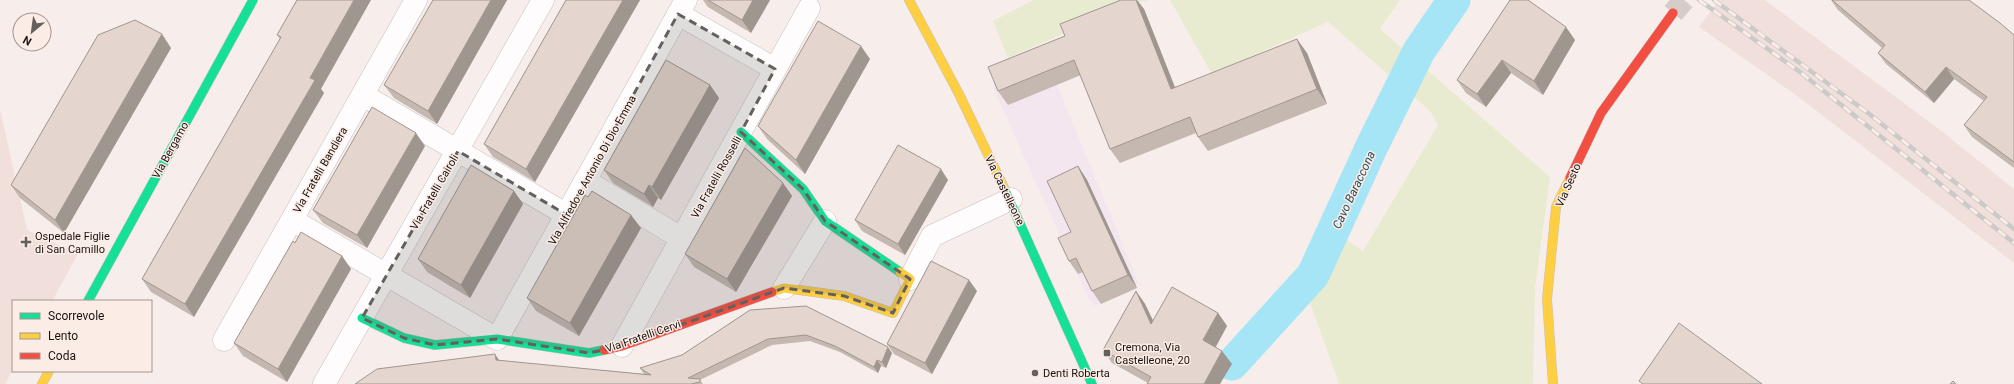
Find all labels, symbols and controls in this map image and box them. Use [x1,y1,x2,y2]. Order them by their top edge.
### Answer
north arrow [12,12,52,52]
text: N [21,33,34,48]
street label: Via Alfredo e Antonio Di Dio Emma [546,93,639,247]
street label: Via Bergamo [150,120,191,181]
street label: Via Fratelli Bandiera [291,125,350,216]
street label: Via Fratelli Rosselli [688,134,744,221]
water label: Cavo Baraccona [1330,149,1378,231]
street label: Via Fratelli Cairoli [408,152,461,232]
street label: Via Castelleone [982,153,1027,227]
street label: Via Sesto [1553,161,1584,209]
place label: Ospedale Figlie di San Camillo [35,230,110,256]
marker: Ospedale Figlie di San Camillo [20,236,32,248]
legend [12,300,152,372]
text: Scorrevole [48,309,104,323]
street label: Via Fratelli Cervi [604,317,683,355]
text: Lento [48,329,78,343]
place label: Cremona, Via Castelleone, 20 [1115,341,1190,367]
marker: Cremona, Via Castelleone, 20 [1102,348,1112,358]
text: Coda [48,349,76,363]
place label: Denti Roberta [1043,367,1110,380]
marker: Denti Roberta [1030,368,1040,378]

